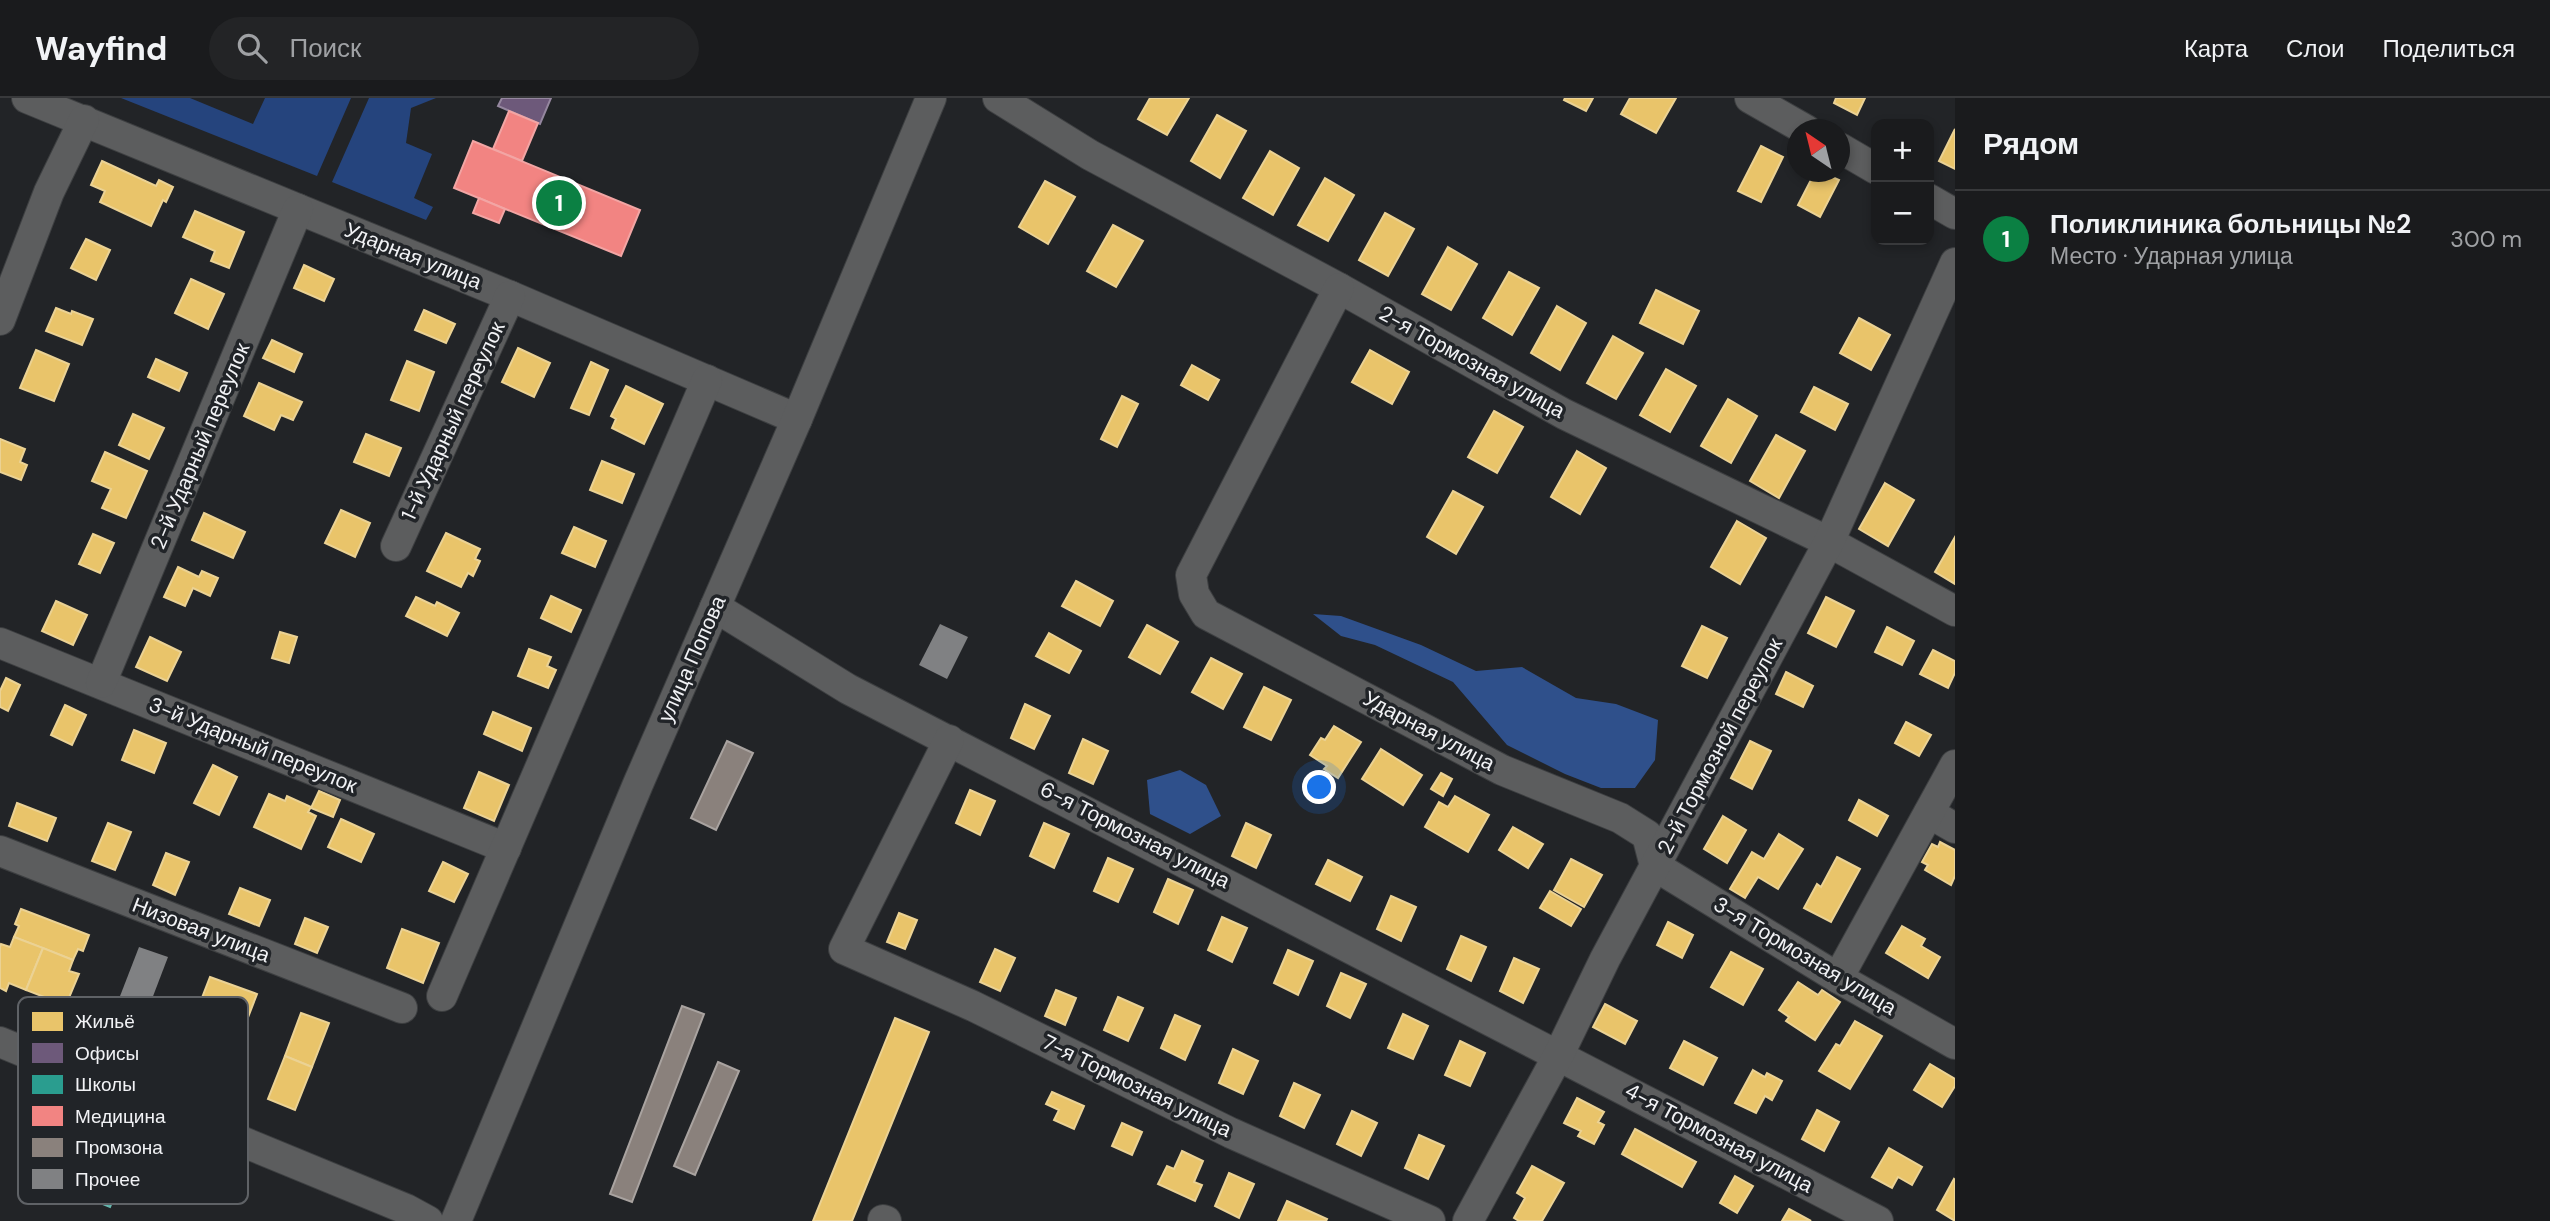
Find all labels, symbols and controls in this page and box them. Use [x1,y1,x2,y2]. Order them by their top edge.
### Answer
search box [209,17,699,80]
text: Wayfind [35,27,167,70]
icon: search [233,29,271,67]
text: Поиск [289,31,361,65]
text: Карта [2184,33,2248,64]
text: Слои [2286,33,2344,64]
text: Поделиться [2382,33,2515,64]
north arrow [1787,119,1850,182]
map controls [1871,119,1934,245]
button: + [1871,119,1934,182]
text: Рядом [1983,124,2079,163]
pin: 1 [536,177,582,229]
button: − [1871,182,1934,245]
text: Поликлиника больницы №2 [2050,207,2411,241]
street label: Ударная улица [340,216,486,296]
text: 1 [2002,224,2010,254]
text: 300 m [2450,224,2522,254]
text: Место · Ударная улица [2050,241,2293,271]
street label: 2-я Тормозная улица [1374,299,1570,425]
street label: 1-й Ударный переулок [395,316,512,525]
street label: 2-й Ударный переулок [144,338,257,553]
street label: улица Попова [652,591,733,727]
street label: 2-й Тормозной переулок [1651,632,1789,859]
street label: Ударная улица [1358,685,1500,778]
street label: 3-й Ударный переулок [145,690,362,800]
your location [1302,770,1336,804]
street label: 6-я Тормозная улица [1035,775,1235,895]
street label: 3-я Тормозная улица [1708,890,1902,1022]
street label: Низовая улица [128,891,274,969]
legend [18,997,248,1204]
text: Жильё [75,1009,135,1034]
street label: 7-я Тормозная улица [1038,1028,1236,1144]
text: Офисы [75,1041,139,1066]
text: Школы [75,1072,136,1097]
street label: 4-я Тормозная улица [1620,1077,1818,1200]
text: Медицина [75,1104,166,1129]
text: Промзона [75,1135,163,1160]
text: Прочее [75,1167,140,1192]

